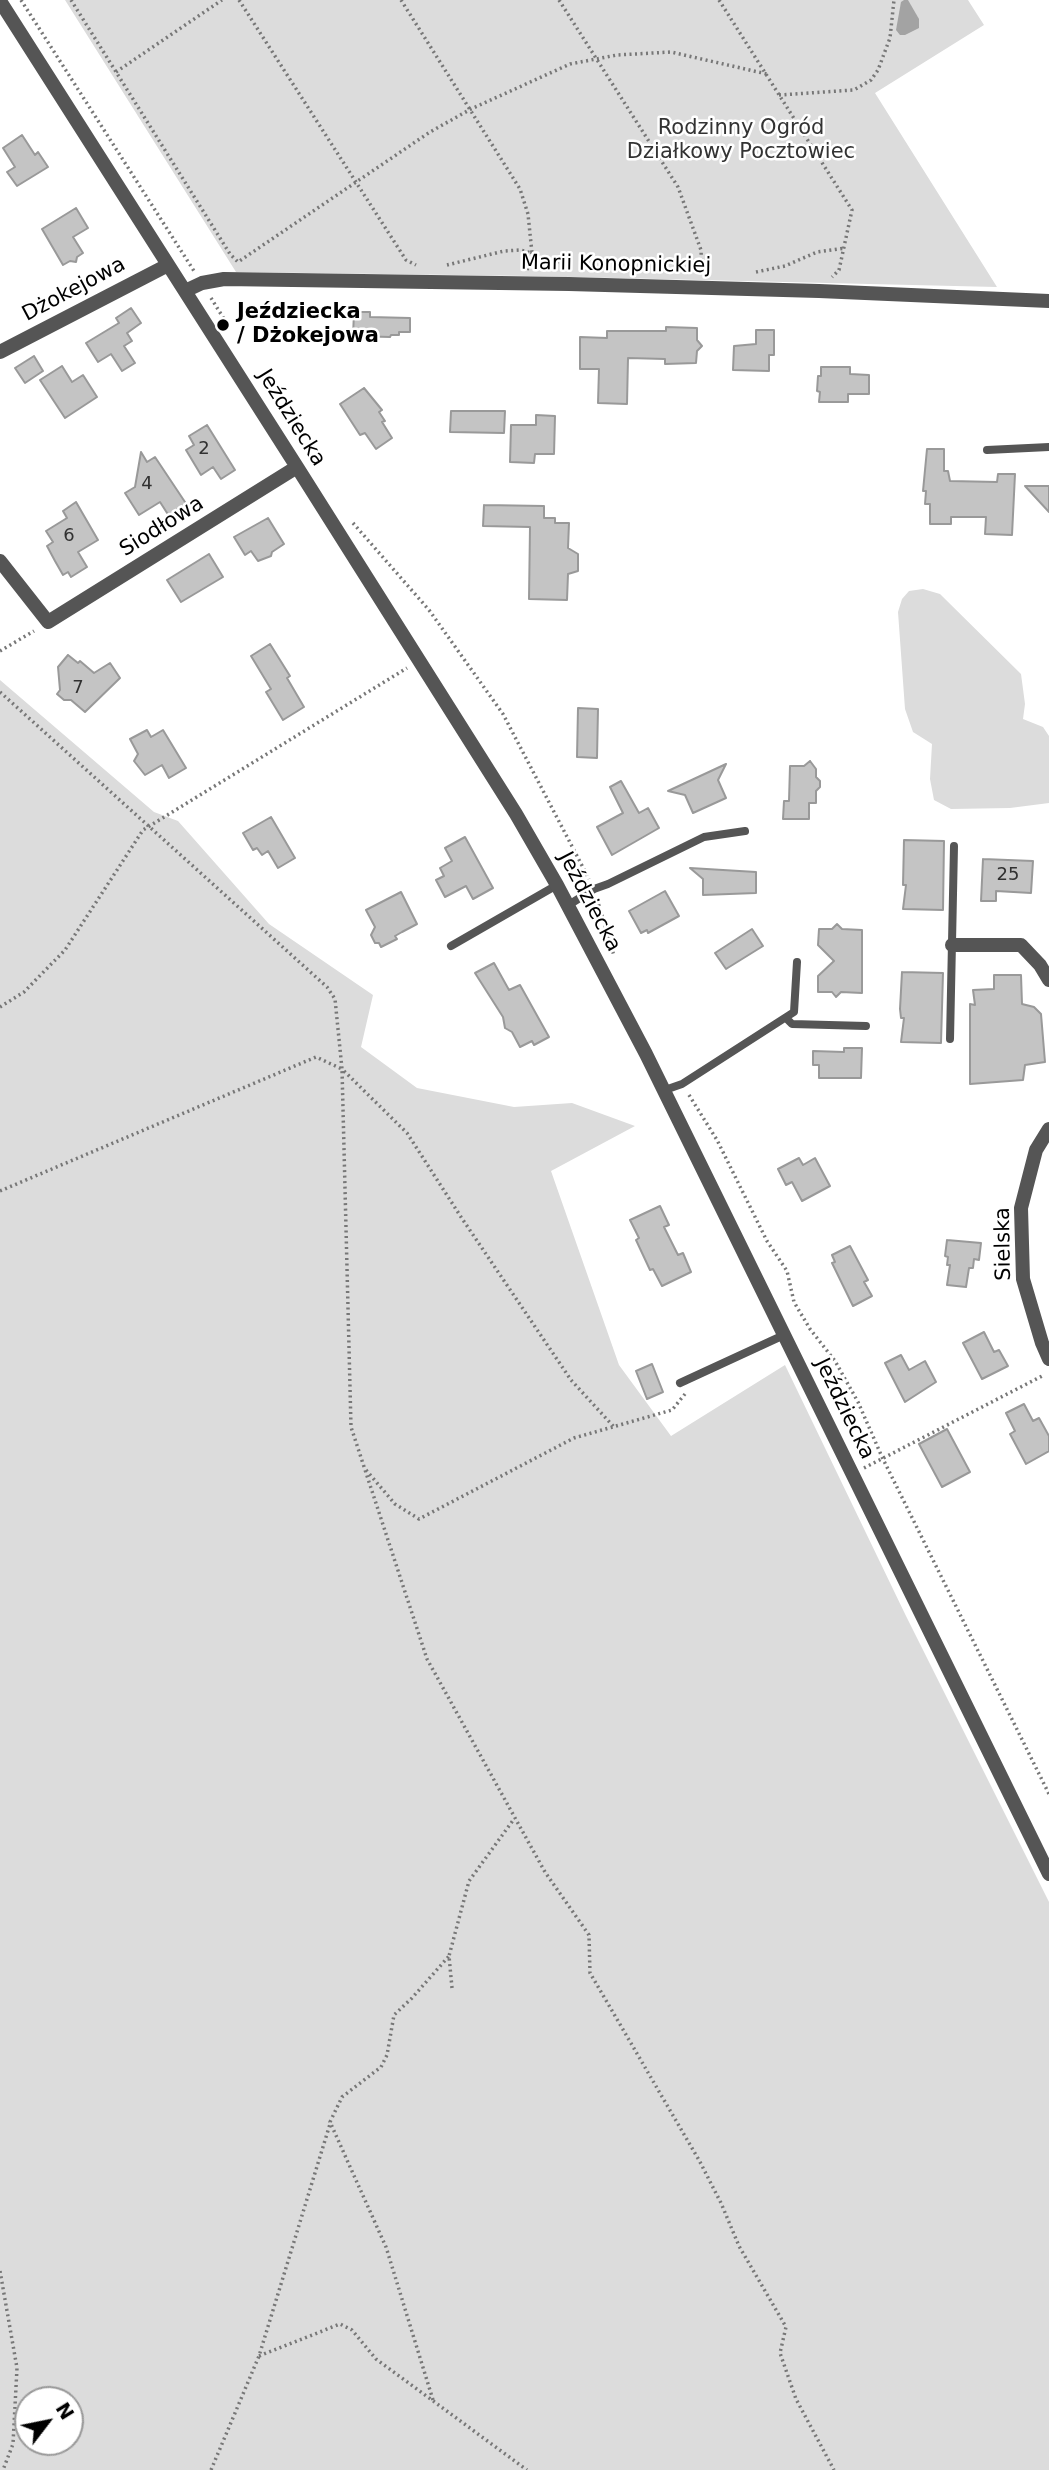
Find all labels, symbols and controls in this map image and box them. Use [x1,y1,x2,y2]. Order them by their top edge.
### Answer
park label: Rodzinny Ogród Działkowy Pocztowiec [627,116,855,166]
street label: Marii Konopnickiej [521,251,711,279]
street label: Dżokejowa [18,252,130,328]
place label: Jeździecka / Dżokejowa [237,300,379,350]
marker: Jeździecka / Dżokejowa [215,317,231,333]
street label: Jeździecka [251,365,331,471]
house number: 2 [198,438,210,460]
house number: 4 [141,473,153,495]
street label: Siodłowa [115,491,209,563]
house number: 6 [63,525,75,547]
house number: 7 [72,677,84,699]
street label: Jeździecka [552,848,626,956]
house number: 25 [997,864,1019,886]
street label: Sielska [991,1207,1017,1281]
street label: Jeździecka [809,1354,879,1464]
north arrow [14,2386,84,2456]
text: N [52,2398,79,2424]

